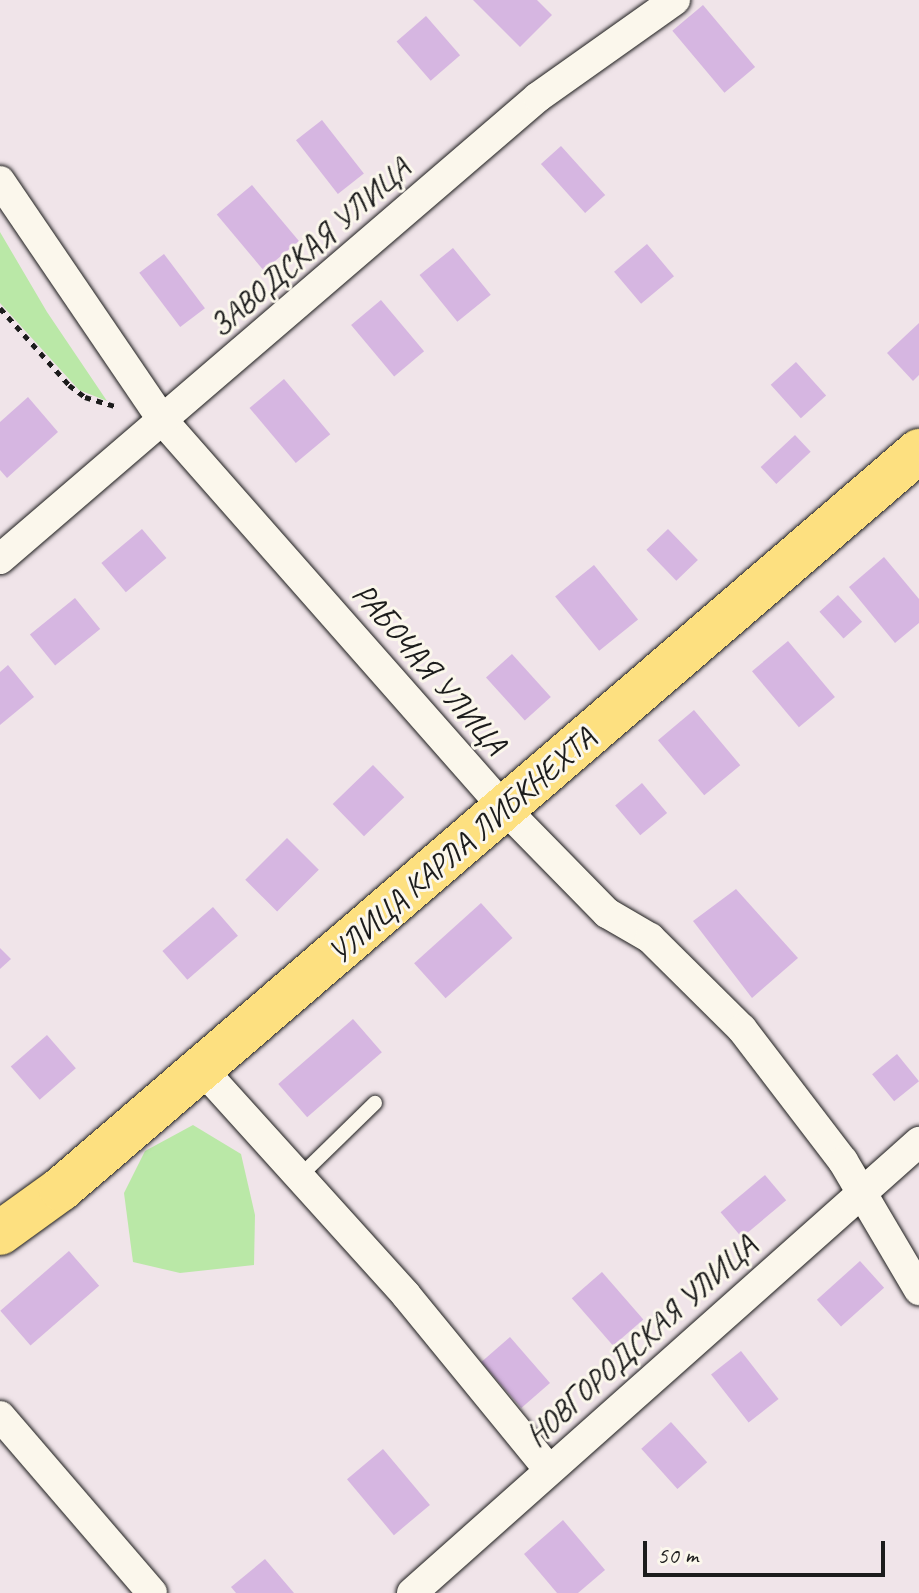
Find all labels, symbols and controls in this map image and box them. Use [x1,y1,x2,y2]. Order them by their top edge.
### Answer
street label: ЗАВОДСКАЯ УЛИЦА [202,150,418,346]
street label: РАБОЧАЯ УЛИЦА [344,576,514,762]
street label: УЛИЦА КАРЛА ЛИБКНЕХТА [319,718,605,974]
street label: НОВГОРОДСКАЯ УЛИЦА [518,1227,764,1455]
scale bar [647,1525,889,1575]
text: 50 m [657,1540,698,1570]

